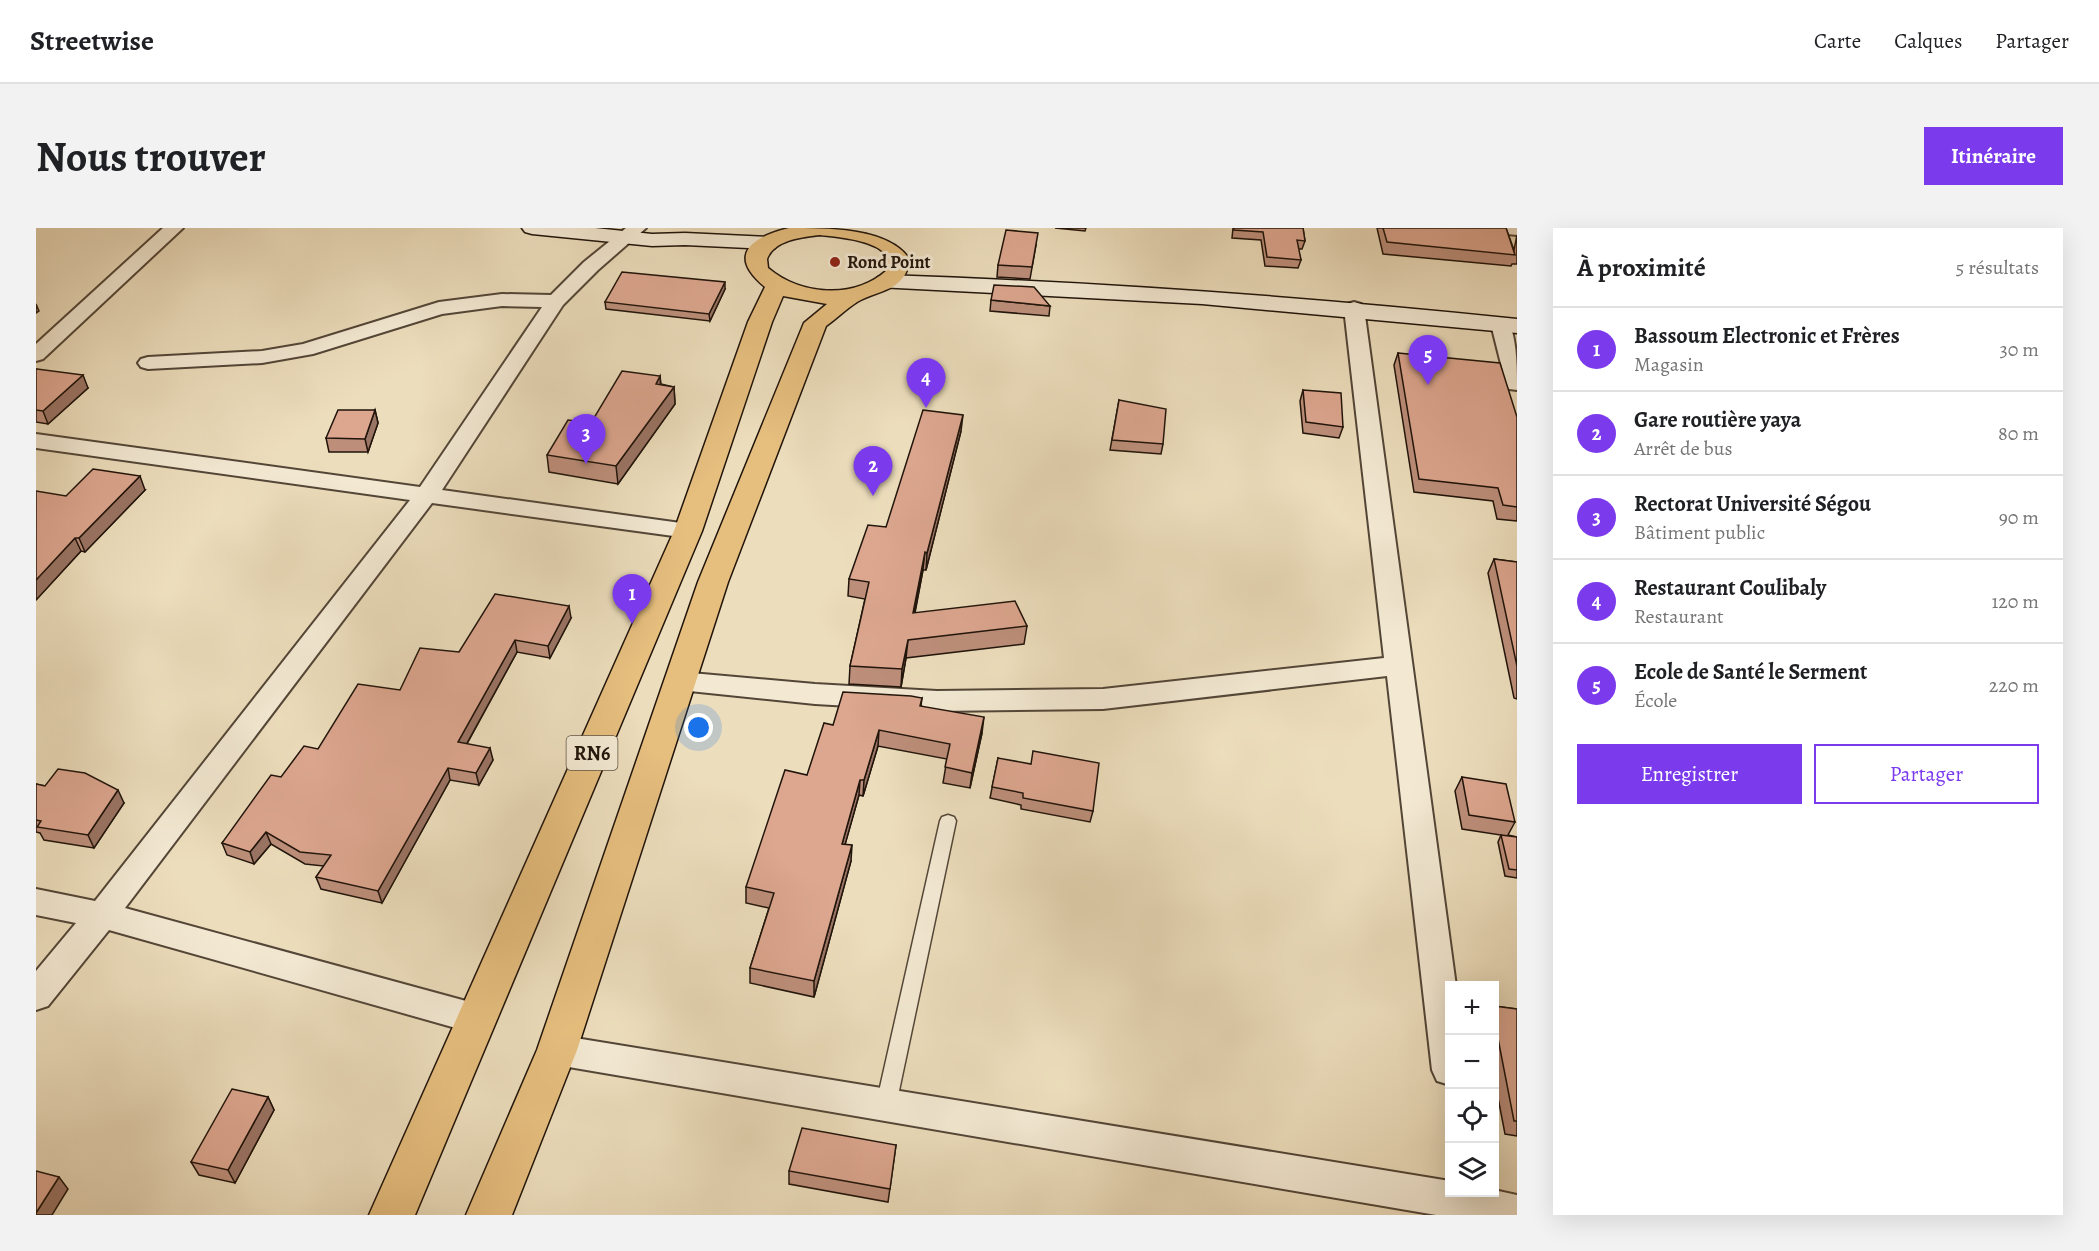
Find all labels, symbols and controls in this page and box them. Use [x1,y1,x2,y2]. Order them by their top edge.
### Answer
text: Streetwise [30,22,154,60]
text: Carte [1814,27,1861,55]
text: Calques [1894,27,1962,55]
text: Partager [1995,27,2069,55]
button: Itinéraire [1924,127,2063,185]
text: Nous trouver [36,128,266,185]
place label: Rond Point [847,250,931,274]
text: À proximité [1577,250,1706,285]
text: 5 résultats [1956,254,2039,281]
marker: Rond Point [828,255,842,269]
text: Bassoum Electronic et Frères [1634,321,1900,351]
pin: 5 [1408,336,1448,385]
text: 1 [1593,336,1600,363]
text: 30 m [1999,336,2039,363]
text: Magasin [1634,351,1704,378]
pin: 4 [906,358,946,408]
text: Gare routière yaya [1634,405,1801,435]
pin: 3 [566,414,606,464]
text: 2 [1592,420,1601,447]
text: 80 m [1998,420,2039,447]
text: Arrêt de bus [1634,435,1733,462]
pin: 2 [854,446,892,496]
text: Rectorat Université Ségou [1634,489,1871,519]
text: 3 [1592,504,1601,531]
text: 90 m [1999,504,2039,531]
text: Bâtiment public [1634,519,1765,546]
text: Restaurant Coulibaly [1634,573,1826,603]
pin: 1 [612,574,652,624]
text: 4 [1592,588,1601,615]
text: 120 m [1991,588,2039,615]
text: Restaurant [1634,603,1724,630]
text: Ecole de Santé le Serment [1634,657,1867,687]
text: 5 [1592,672,1601,699]
text: 220 m [1989,672,2039,699]
text: École [1634,687,1677,714]
your location [684,713,713,742]
road number: RN6 [566,736,618,770]
button: Enregistrer [1577,744,1802,804]
button: Partager [1814,744,2039,804]
map controls [1445,981,1499,1197]
button: + [1445,981,1499,1035]
button: − [1445,1035,1499,1089]
button: locate [1445,1089,1499,1143]
button: layers [1445,1143,1499,1197]

